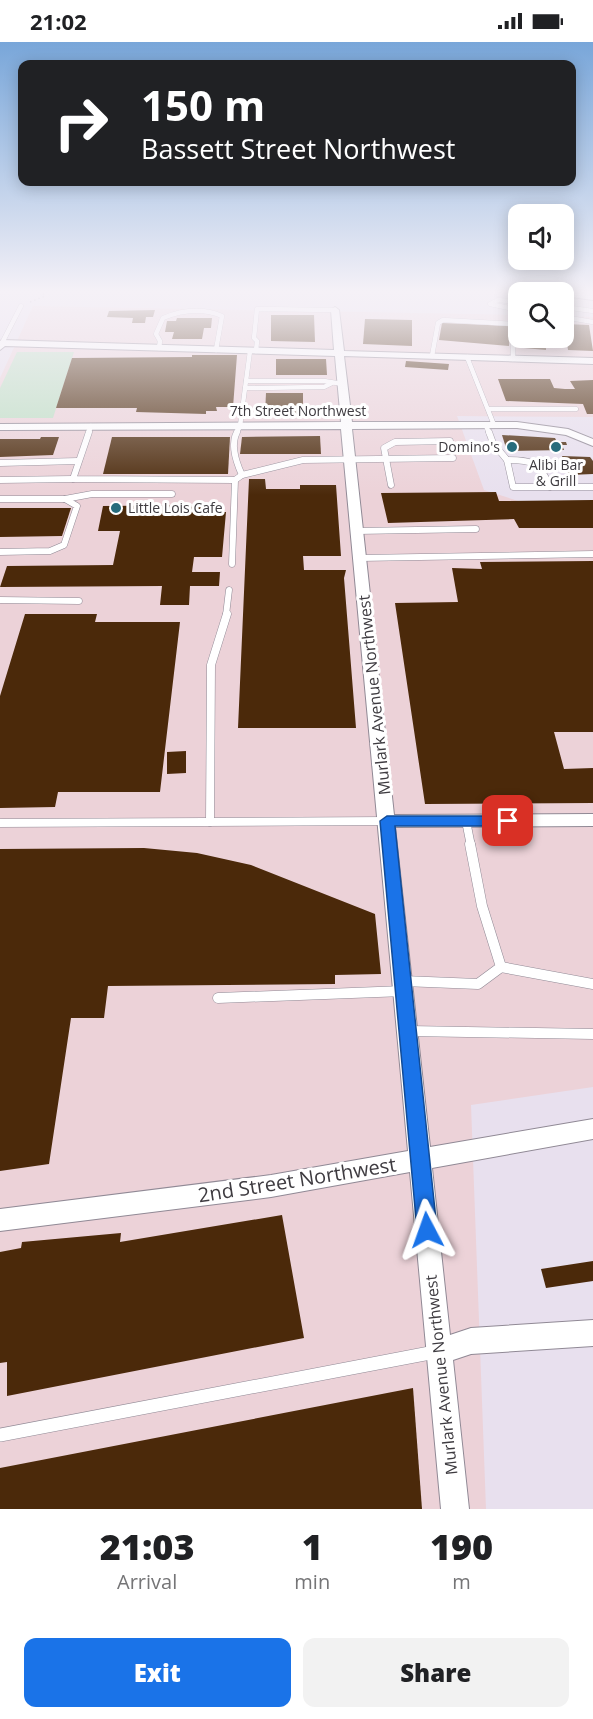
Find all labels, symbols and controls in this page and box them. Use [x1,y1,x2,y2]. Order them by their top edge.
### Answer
text: 21:02 [30,6,87,36]
text: 150 m [141,76,265,133]
icon: right [42,84,120,162]
text: Bassett Street Northwest [141,130,455,167]
map controls [508,204,574,348]
button: sound [508,204,574,270]
button: search [508,282,574,348]
street label: 7th Street Northwest [230,401,366,420]
place label: Domino's [438,437,500,456]
marker: Domino's [505,440,519,454]
marker: Alibi Bar & Grill [549,440,563,454]
place label: Alibi Bar & Grill [529,455,583,490]
place label: Little Lois Cafe [128,498,223,517]
marker: Little Lois Cafe [109,501,123,515]
street label: Murlark Avenue Northwest [353,594,395,796]
pin [482,795,533,846]
icon: arrive [491,804,524,837]
street label: 2nd Street Northwest [196,1151,398,1209]
position arrow [395,1198,459,1262]
street label: Murlark Avenue Northwest [420,1274,462,1476]
text: 21:03 [100,1522,195,1571]
text: 1 [302,1522,323,1571]
text: 190 [430,1522,493,1571]
text: Arrival [117,1568,177,1595]
text: min [294,1568,330,1595]
text: m [452,1568,471,1595]
button: Exit [24,1638,291,1707]
button: Share [303,1638,569,1707]

